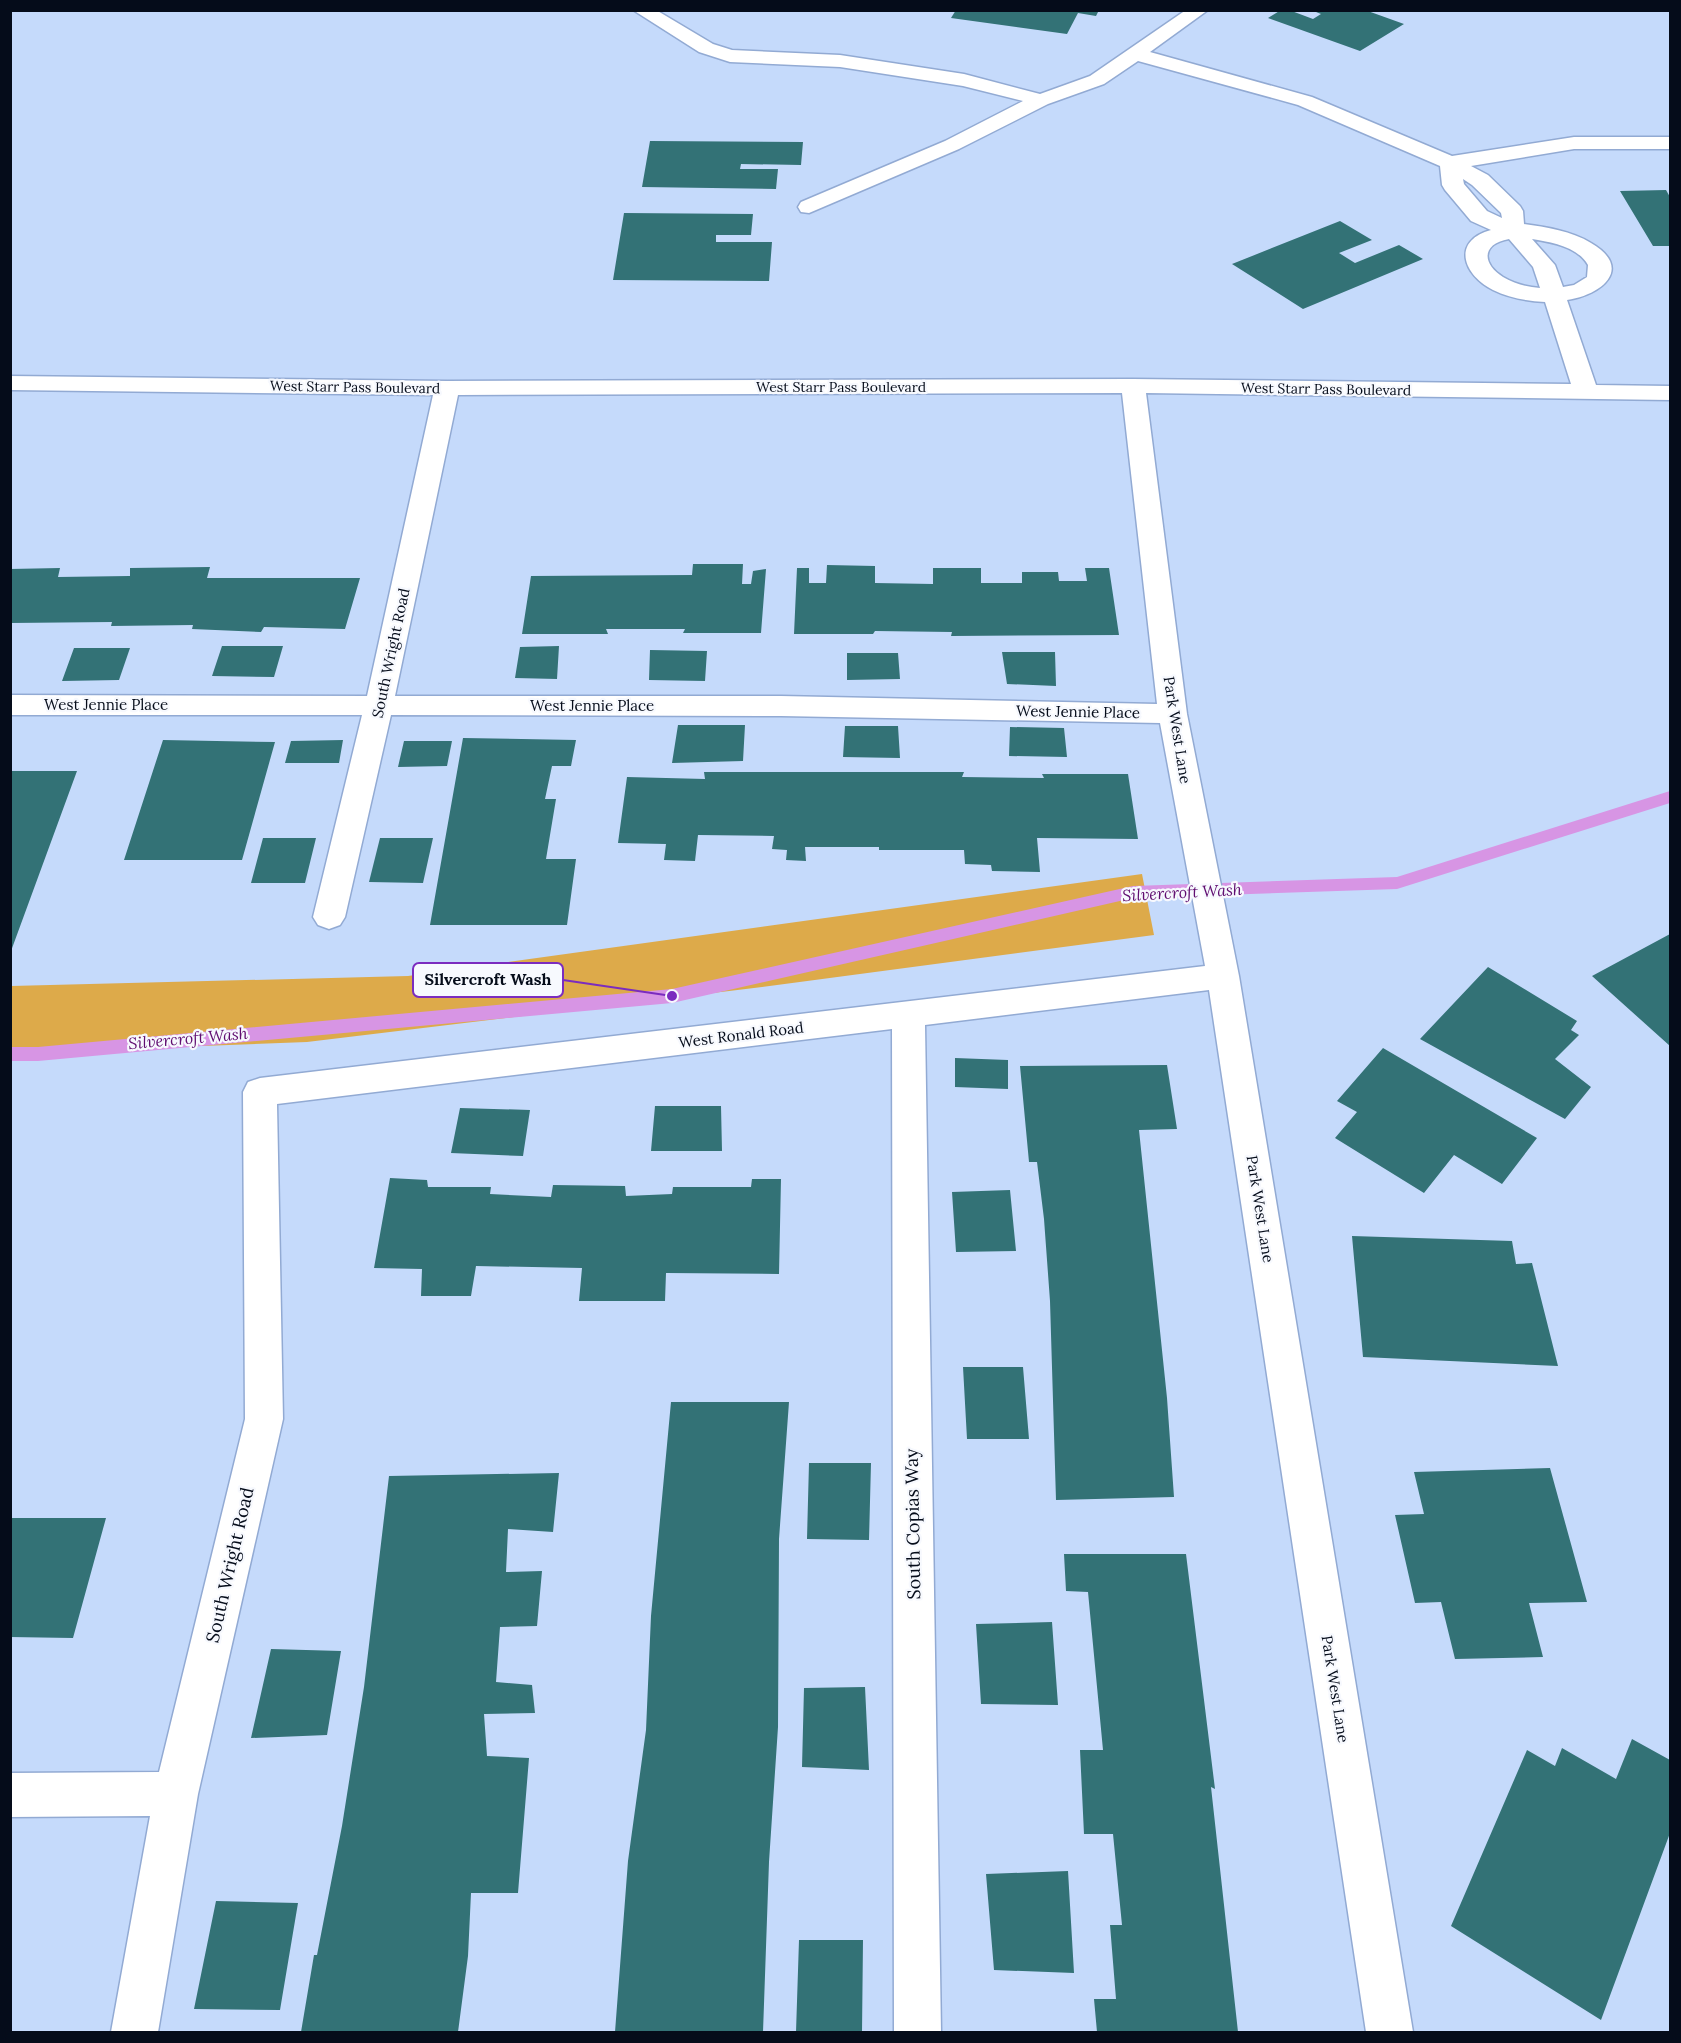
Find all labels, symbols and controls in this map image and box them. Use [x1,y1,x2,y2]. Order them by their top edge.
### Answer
street label: West Starr Pass Boulevard [270,377,440,397]
street label: West Starr Pass Boulevard [756,378,926,396]
street label: West Starr Pass Boulevard [1241,379,1411,399]
street label: South Wright Road [367,586,414,720]
street label: Park West Lane [1160,675,1195,785]
street label: West Jennie Place [44,695,168,714]
street label: West Jennie Place [530,696,654,715]
street label: West Jennie Place [1016,701,1140,722]
water label: Silvercroft Wash [1122,879,1242,905]
callout: Silvercroft Wash [413,963,563,997]
text: Silvercroft Wash [425,969,551,989]
street label: West Ronald Road [677,1017,805,1052]
water label: Silvercroft Wash [127,1023,249,1053]
street label: Park West Lane [1243,1154,1278,1264]
street label: South Copias Way [900,1448,925,1600]
street label: South Wright Road [200,1485,259,1645]
street label: Park West Lane [1318,1634,1353,1744]

